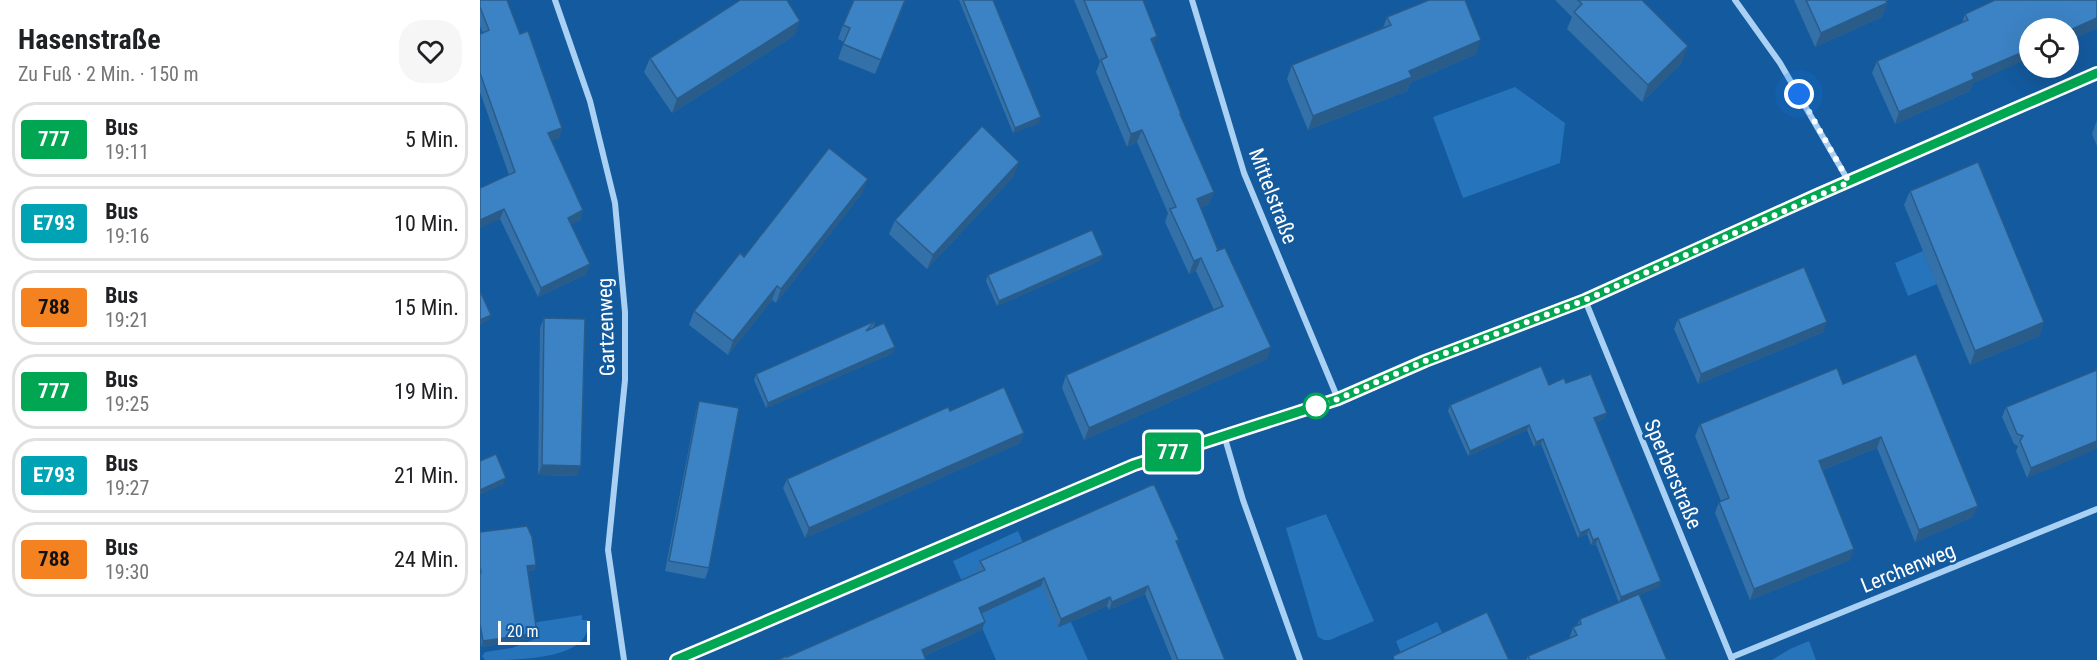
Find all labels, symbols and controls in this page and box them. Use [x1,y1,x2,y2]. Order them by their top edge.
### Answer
map controls [2019,18,2079,78]
button: locate [2019,18,2079,78]
button: heart [399,20,462,83]
text: Hasenstraße [18,23,161,56]
text: Zu Fuß · 2 Min. · 150 m [18,62,199,86]
your location [1784,79,1814,109]
text: Bus [105,115,138,140]
text: 777 [38,127,70,151]
text: 5 Min. [405,127,459,152]
text: 19:11 [105,140,149,164]
street label: Mittelstraße [1244,145,1302,247]
text: Bus [105,199,138,224]
text: E793 [33,211,75,235]
text: 10 Min. [394,211,459,236]
text: 19:16 [105,224,149,248]
street label: Gartzenweg [592,277,620,377]
text: Bus [105,283,138,308]
text: 788 [38,295,70,319]
text: 15 Min. [394,295,459,320]
text: 19:21 [105,308,149,332]
text: Bus [105,367,138,392]
text: 777 [38,379,70,403]
text: 19 Min. [394,379,459,404]
text: 19:25 [105,392,149,416]
unlabelled marker [1303,393,1329,419]
street label: Sperberstraße [1639,416,1707,533]
line badge: 777 [1138,432,1208,472]
text: 777 [1157,440,1189,464]
text: Bus [105,451,138,476]
text: E793 [33,463,75,487]
text: 21 Min. [394,463,459,488]
text: 19:27 [105,476,149,500]
text: Bus [105,535,138,560]
street label: Lerchenweg [1857,538,1959,598]
text: 788 [38,547,70,571]
text: 24 Min. [394,547,459,572]
text: 19:30 [105,560,149,584]
scale bar [498,618,590,646]
text: 20 m [507,622,539,641]

